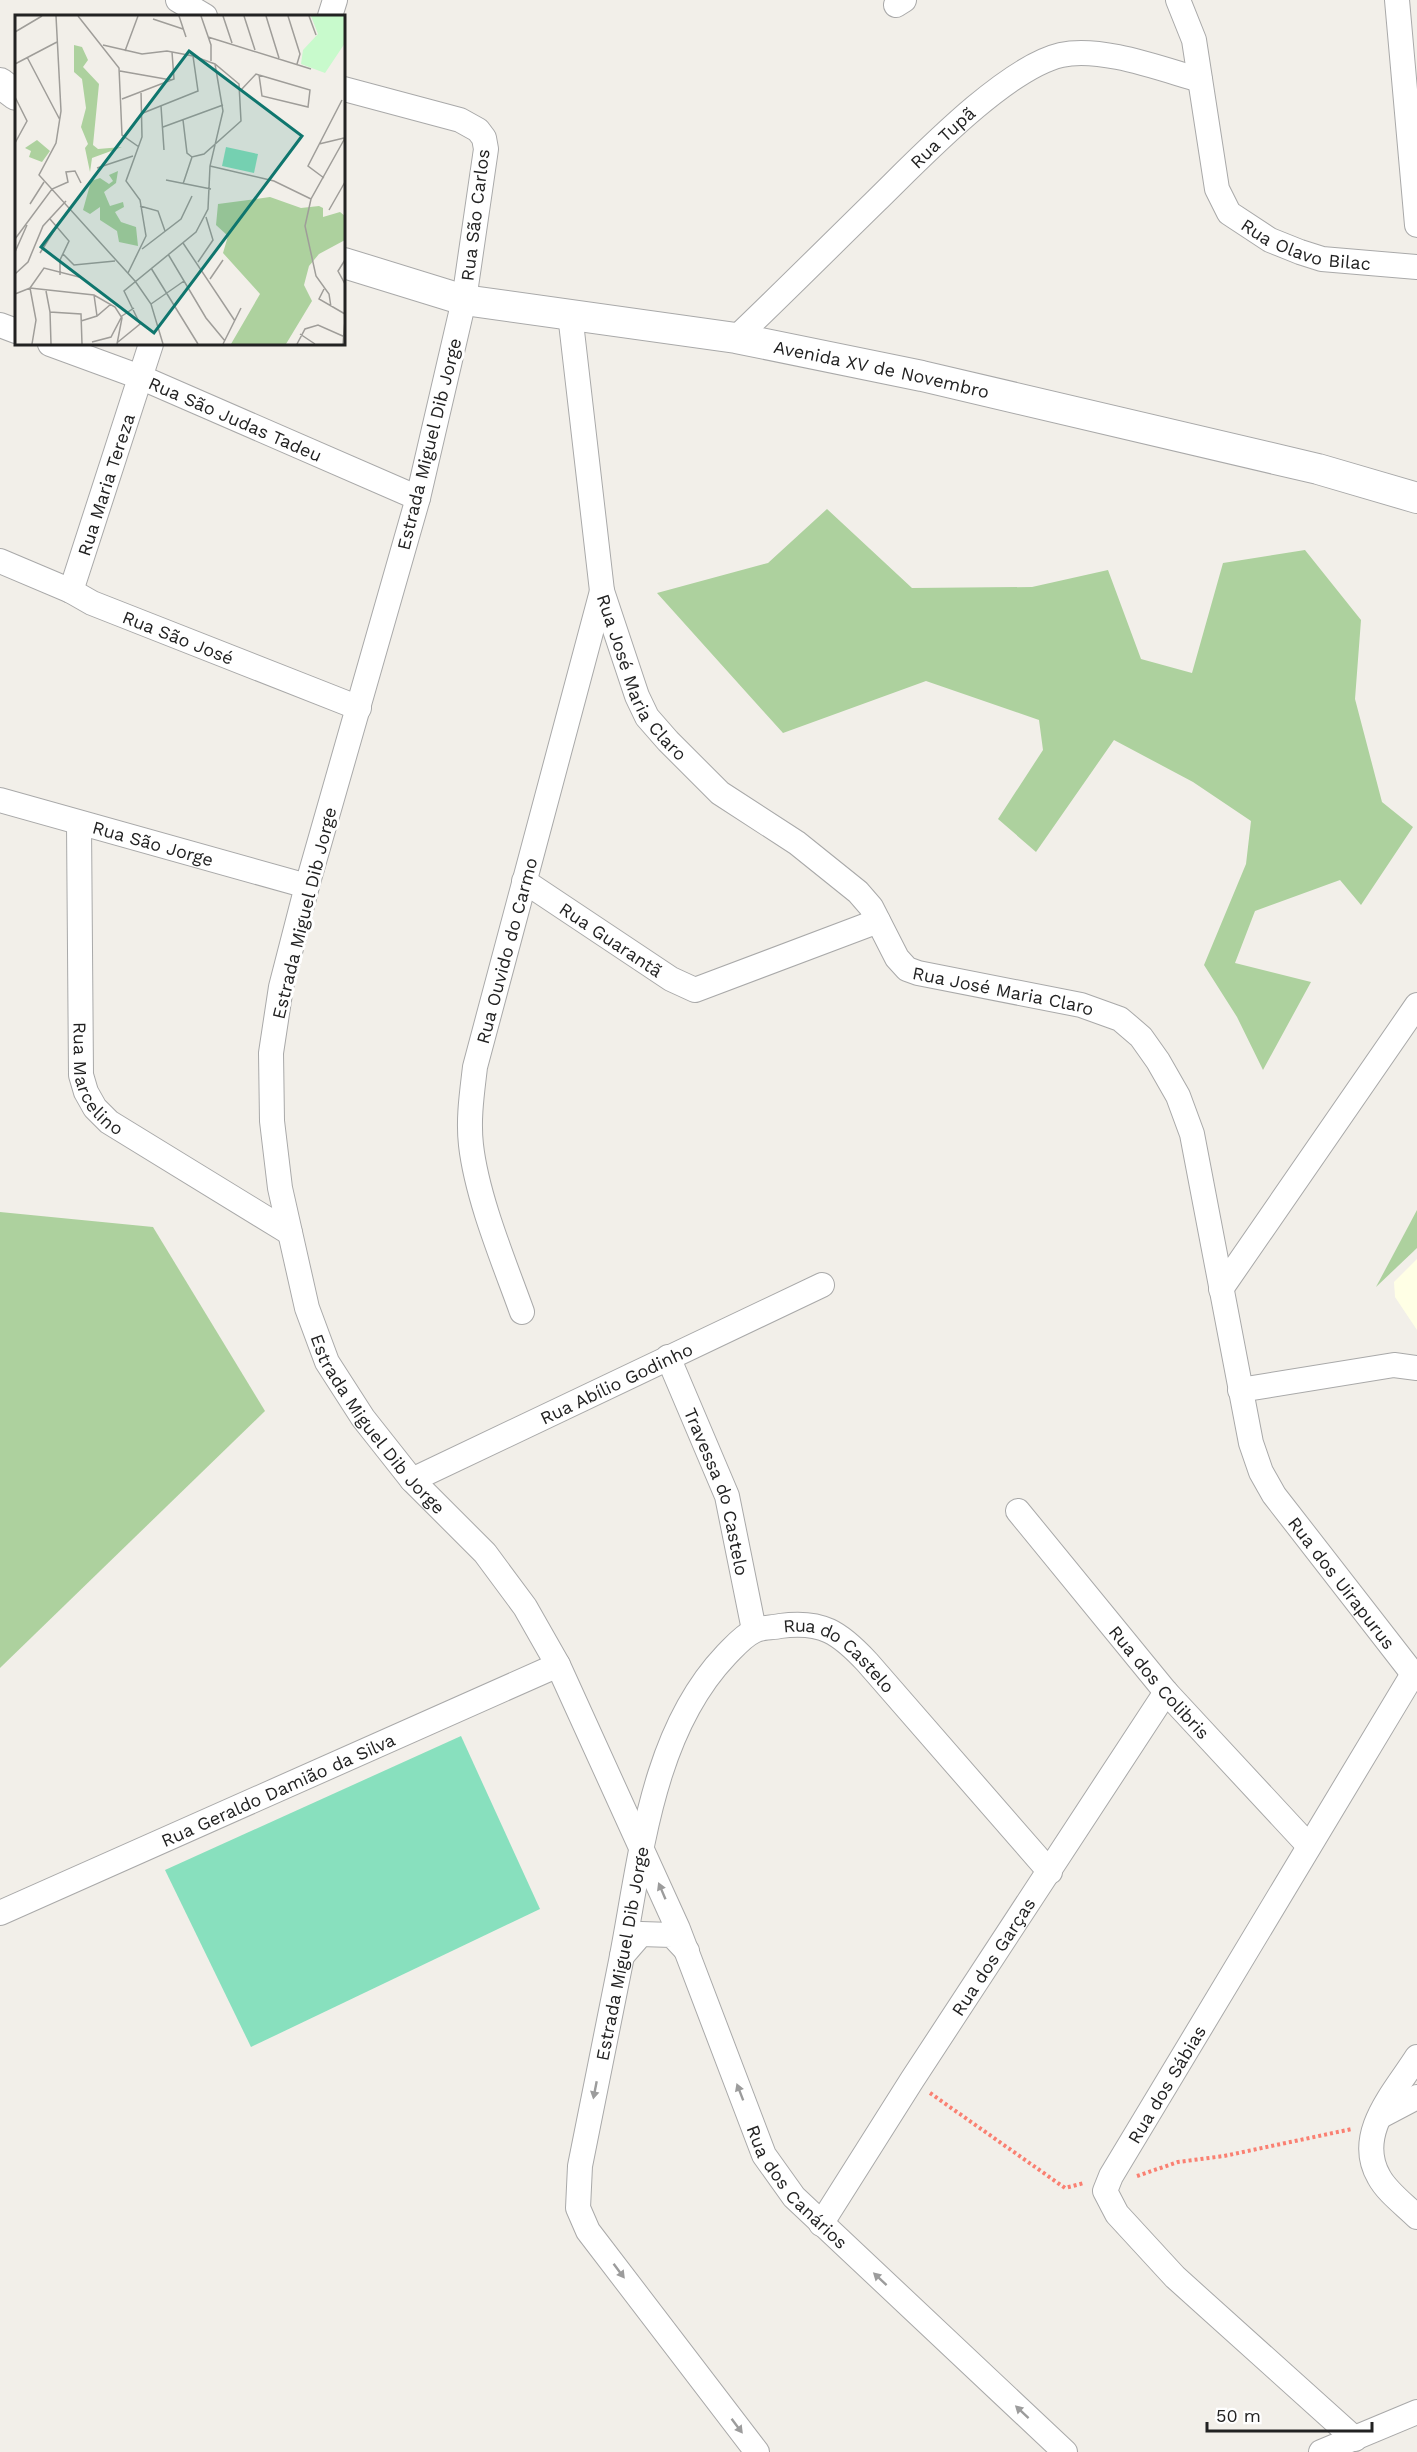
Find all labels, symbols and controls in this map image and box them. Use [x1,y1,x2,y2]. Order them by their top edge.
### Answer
inset map [15,15,345,345]
street label: Rua Tupã [905,102,979,172]
street label: Rua São Carlos [456,148,494,282]
street label: Rua Olavo Bilac [1238,214,1372,274]
street label: Avenida XV de Novembro [772,335,991,402]
street label: Estrada Miguel Dib Jorge [392,336,466,552]
street label: Rua São Judas Tadeu [146,372,325,465]
street label: Rua Maria Tereza [73,411,138,558]
street label: Rua José Maria Claro [593,591,691,764]
street label: Rua São José [120,606,237,668]
street label: Estrada Miguel Dib Jorge [267,805,341,1021]
street label: Rua São Jorge [90,816,216,870]
street label: Rua Ouvido do Carmo [471,855,541,1046]
street label: Rua Guarantã [556,897,667,981]
street label: Rua José Maria Claro [911,962,1097,1019]
street label: Rua Marcelino [70,1022,127,1139]
street label: Estrada Miguel Dib Jorge [307,1331,450,1518]
street label: Rua Abílio Godinho [536,1338,696,1428]
street label: Travessa do Castelo [680,1404,753,1577]
street label: Rua dos Uirapurus [1284,1512,1400,1653]
street label: Rua do Castelo [782,1614,899,1697]
street label: Rua dos Colibris [1105,1621,1214,1743]
street label: Rua Geraldo Damião da Silva [158,1728,398,1851]
street label: Estrada Miguel Dib Jorge [591,1844,652,2062]
one-way arrow [657,1882,667,1900]
street label: Rua dos Garças [947,1894,1039,2019]
street label: Rua dos Sábias [1123,2021,1210,2147]
one-way arrow [590,2081,599,2100]
one-way arrow [735,2083,745,2101]
street label: Rua dos Canários [743,2122,852,2253]
one-way arrow [612,2263,625,2279]
one-way arrow [873,2272,887,2286]
scale bar [1207,2395,1372,2433]
text: 50 m [1216,2405,1261,2426]
one-way arrow [1015,2406,1030,2419]
one-way arrow [731,2417,743,2433]

